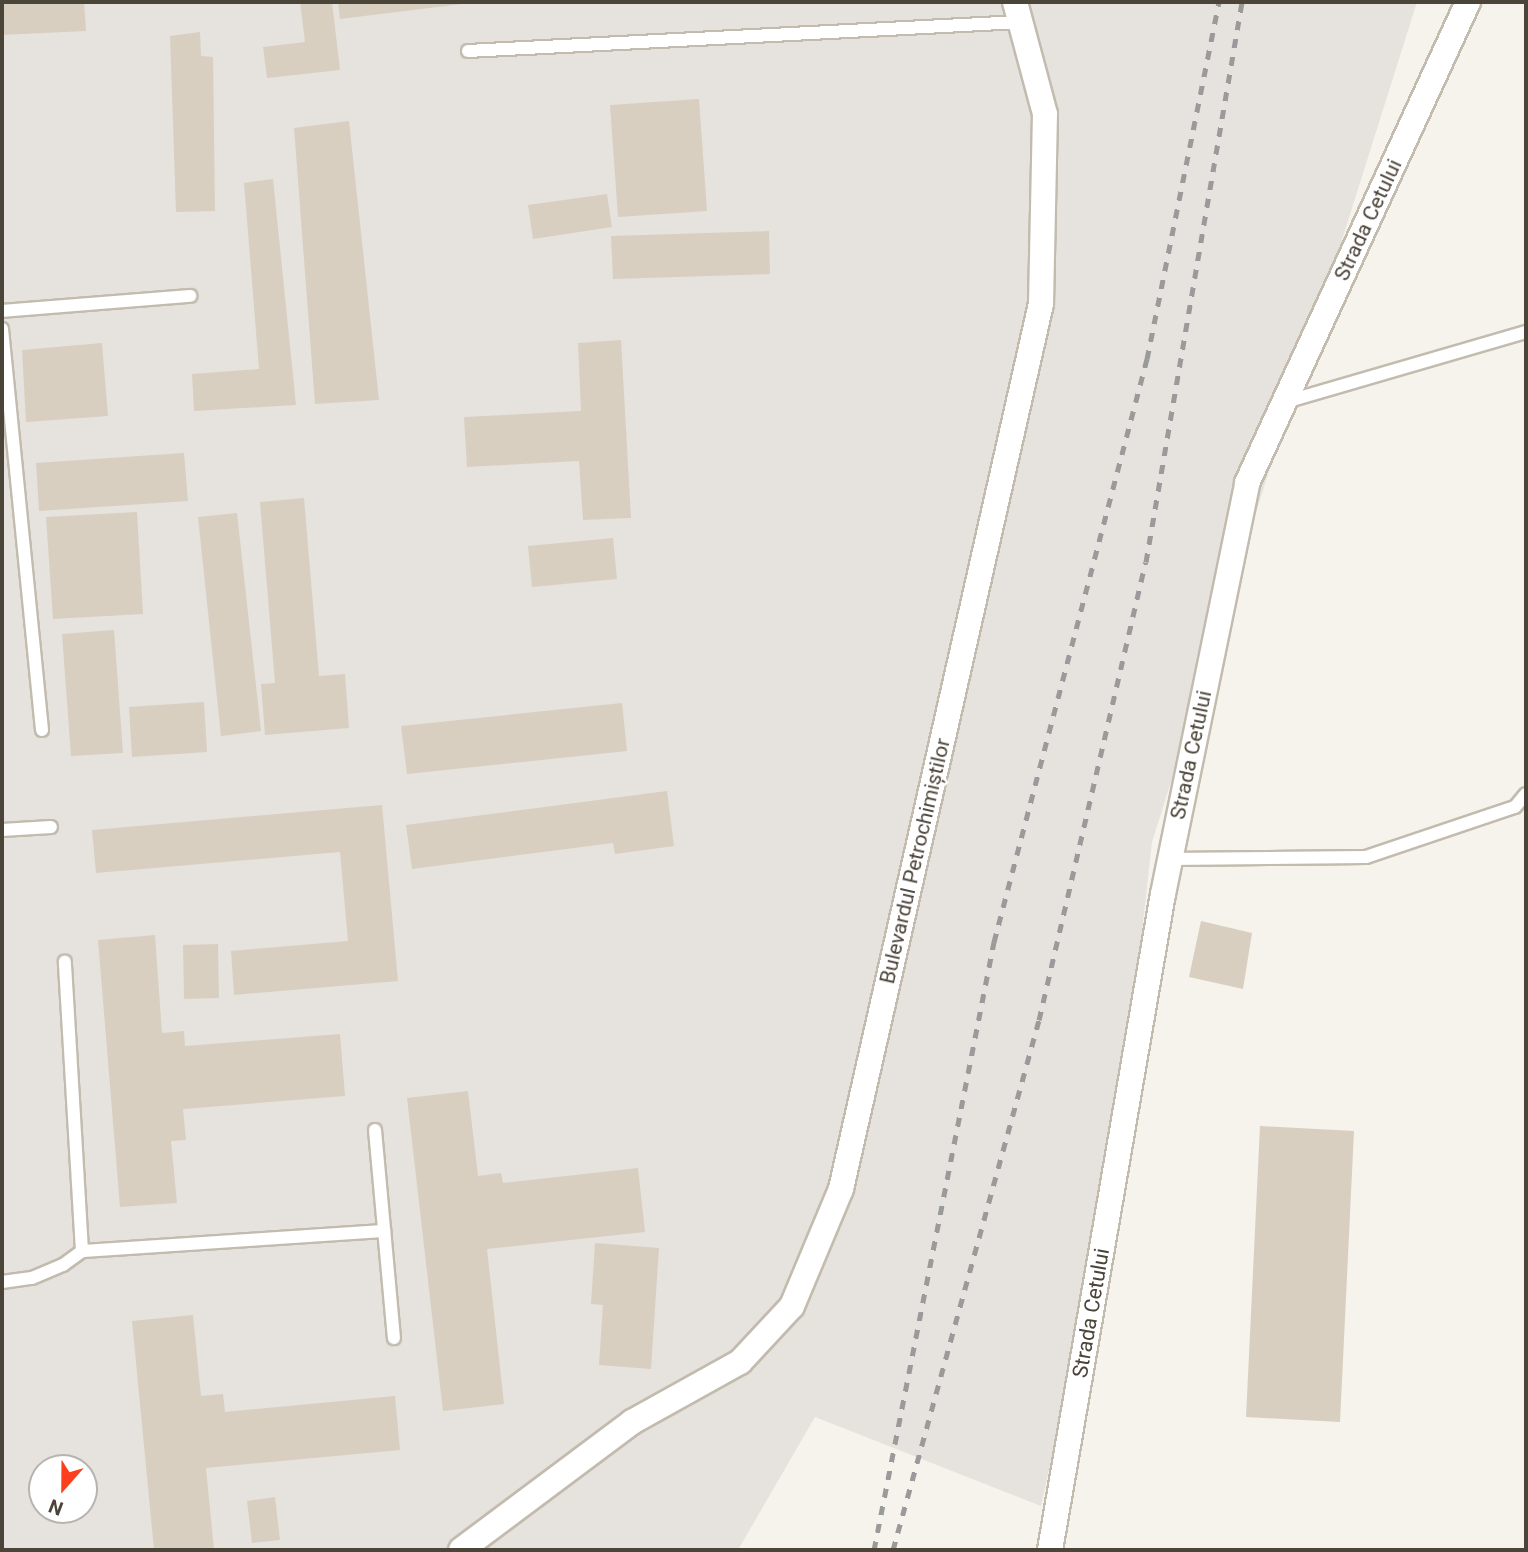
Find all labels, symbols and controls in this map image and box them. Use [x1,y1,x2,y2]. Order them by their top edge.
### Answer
street label: Strada Cetului [1329,155,1407,285]
street label: Strada Cetului [1165,688,1217,822]
street label: Bulevardul Petrochimiștilor [874,736,956,986]
street label: Strada Cetului [1067,1246,1115,1380]
north arrow [28,1454,98,1524]
text: N [46,1494,66,1520]

